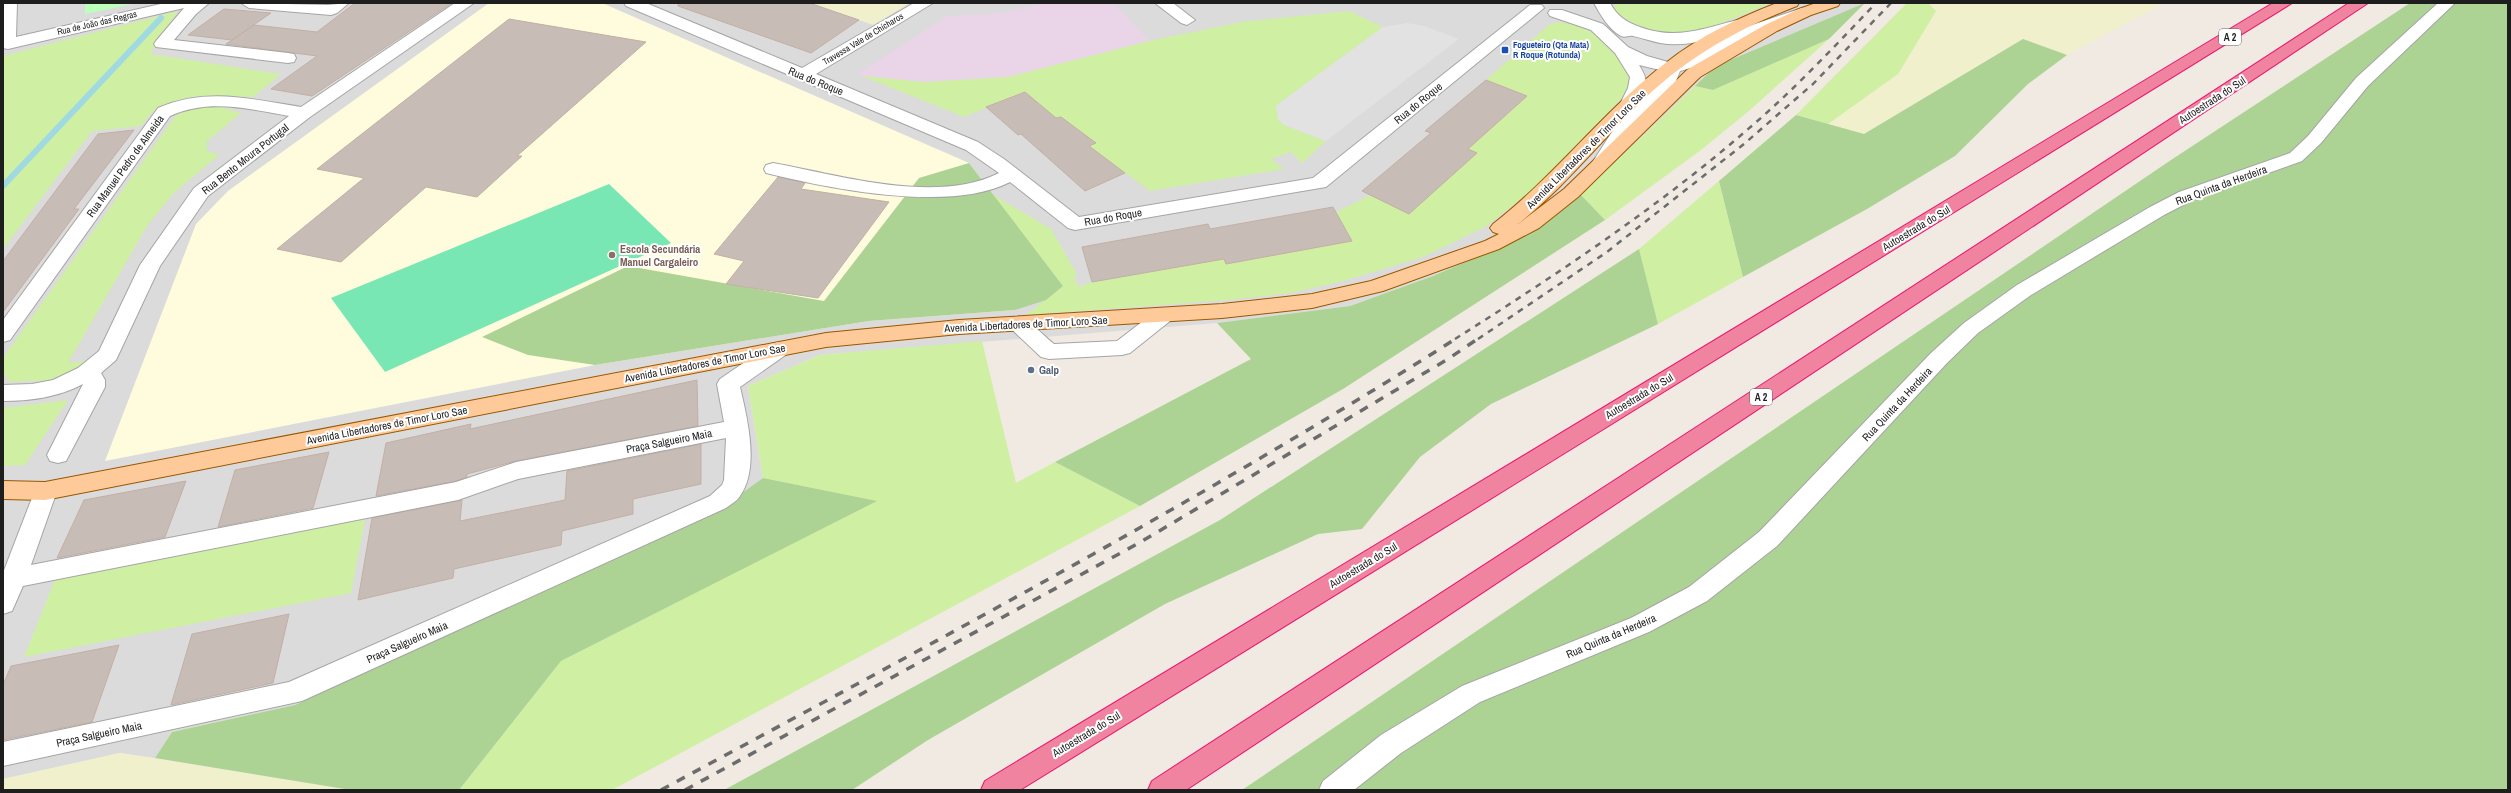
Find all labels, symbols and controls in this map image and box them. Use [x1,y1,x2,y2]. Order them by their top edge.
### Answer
street label: Rua de João das Regras [56,8,138,38]
street label: Travessa Vale de Chícharos [820,10,906,68]
road number: A 2 [2219,29,2241,45]
place label: Fogueteiro (Qta Mata) R Roque (Rotunda) [1513,39,1589,61]
marker: Fogueteiro (Qta Mata) R Roque (Rotunda) [1500,45,1510,55]
street label: Rua do Roque [786,64,846,98]
street label: Autoestrada do Sul [2175,73,2248,127]
street label: Rua do Roque [1391,79,1445,127]
street label: Avenida Libertadores de Timor Loro Sae [1523,86,1649,212]
street label: Rua Manuel Pedro de Almeida [83,112,167,220]
street label: Rua Bento Moura Portugal [199,121,291,197]
street label: Rua Quinta da Herdeira [2173,162,2269,208]
street label: Autoestrada do Sul [1879,202,1952,254]
street label: Rua do Roque [1083,205,1143,229]
place label: Escola Secundária Manuel Cargaleiro [620,242,700,269]
marker: Escola Secundária Manuel Cargaleiro [607,250,617,260]
street label: Avenida Libertadores de Timor Loro Sae [943,313,1108,335]
street label: Avenida Libertadores de Timor Loro Sae [622,341,787,386]
place label: Galp [1039,363,1060,377]
street label: Rua Quinta da Herdeira [1859,364,1935,444]
marker: Galp [1026,365,1036,375]
street label: Autoestrada do Sul [1602,370,1675,422]
road number: A 2 [1750,389,1772,405]
street label: Avenida Libertadores de Timor Loro Sae [304,403,469,448]
street label: Praça Salgueiro Maia [625,426,713,456]
street label: Autoestrada do Sul [1326,539,1399,591]
street label: Rua Quinta da Herdeira [1564,611,1658,661]
street label: Praça Salgueiro Maia [364,618,450,666]
street label: Autoestrada do Sul [1049,708,1122,760]
street label: Praça Salgueiro Maia [55,718,143,750]

